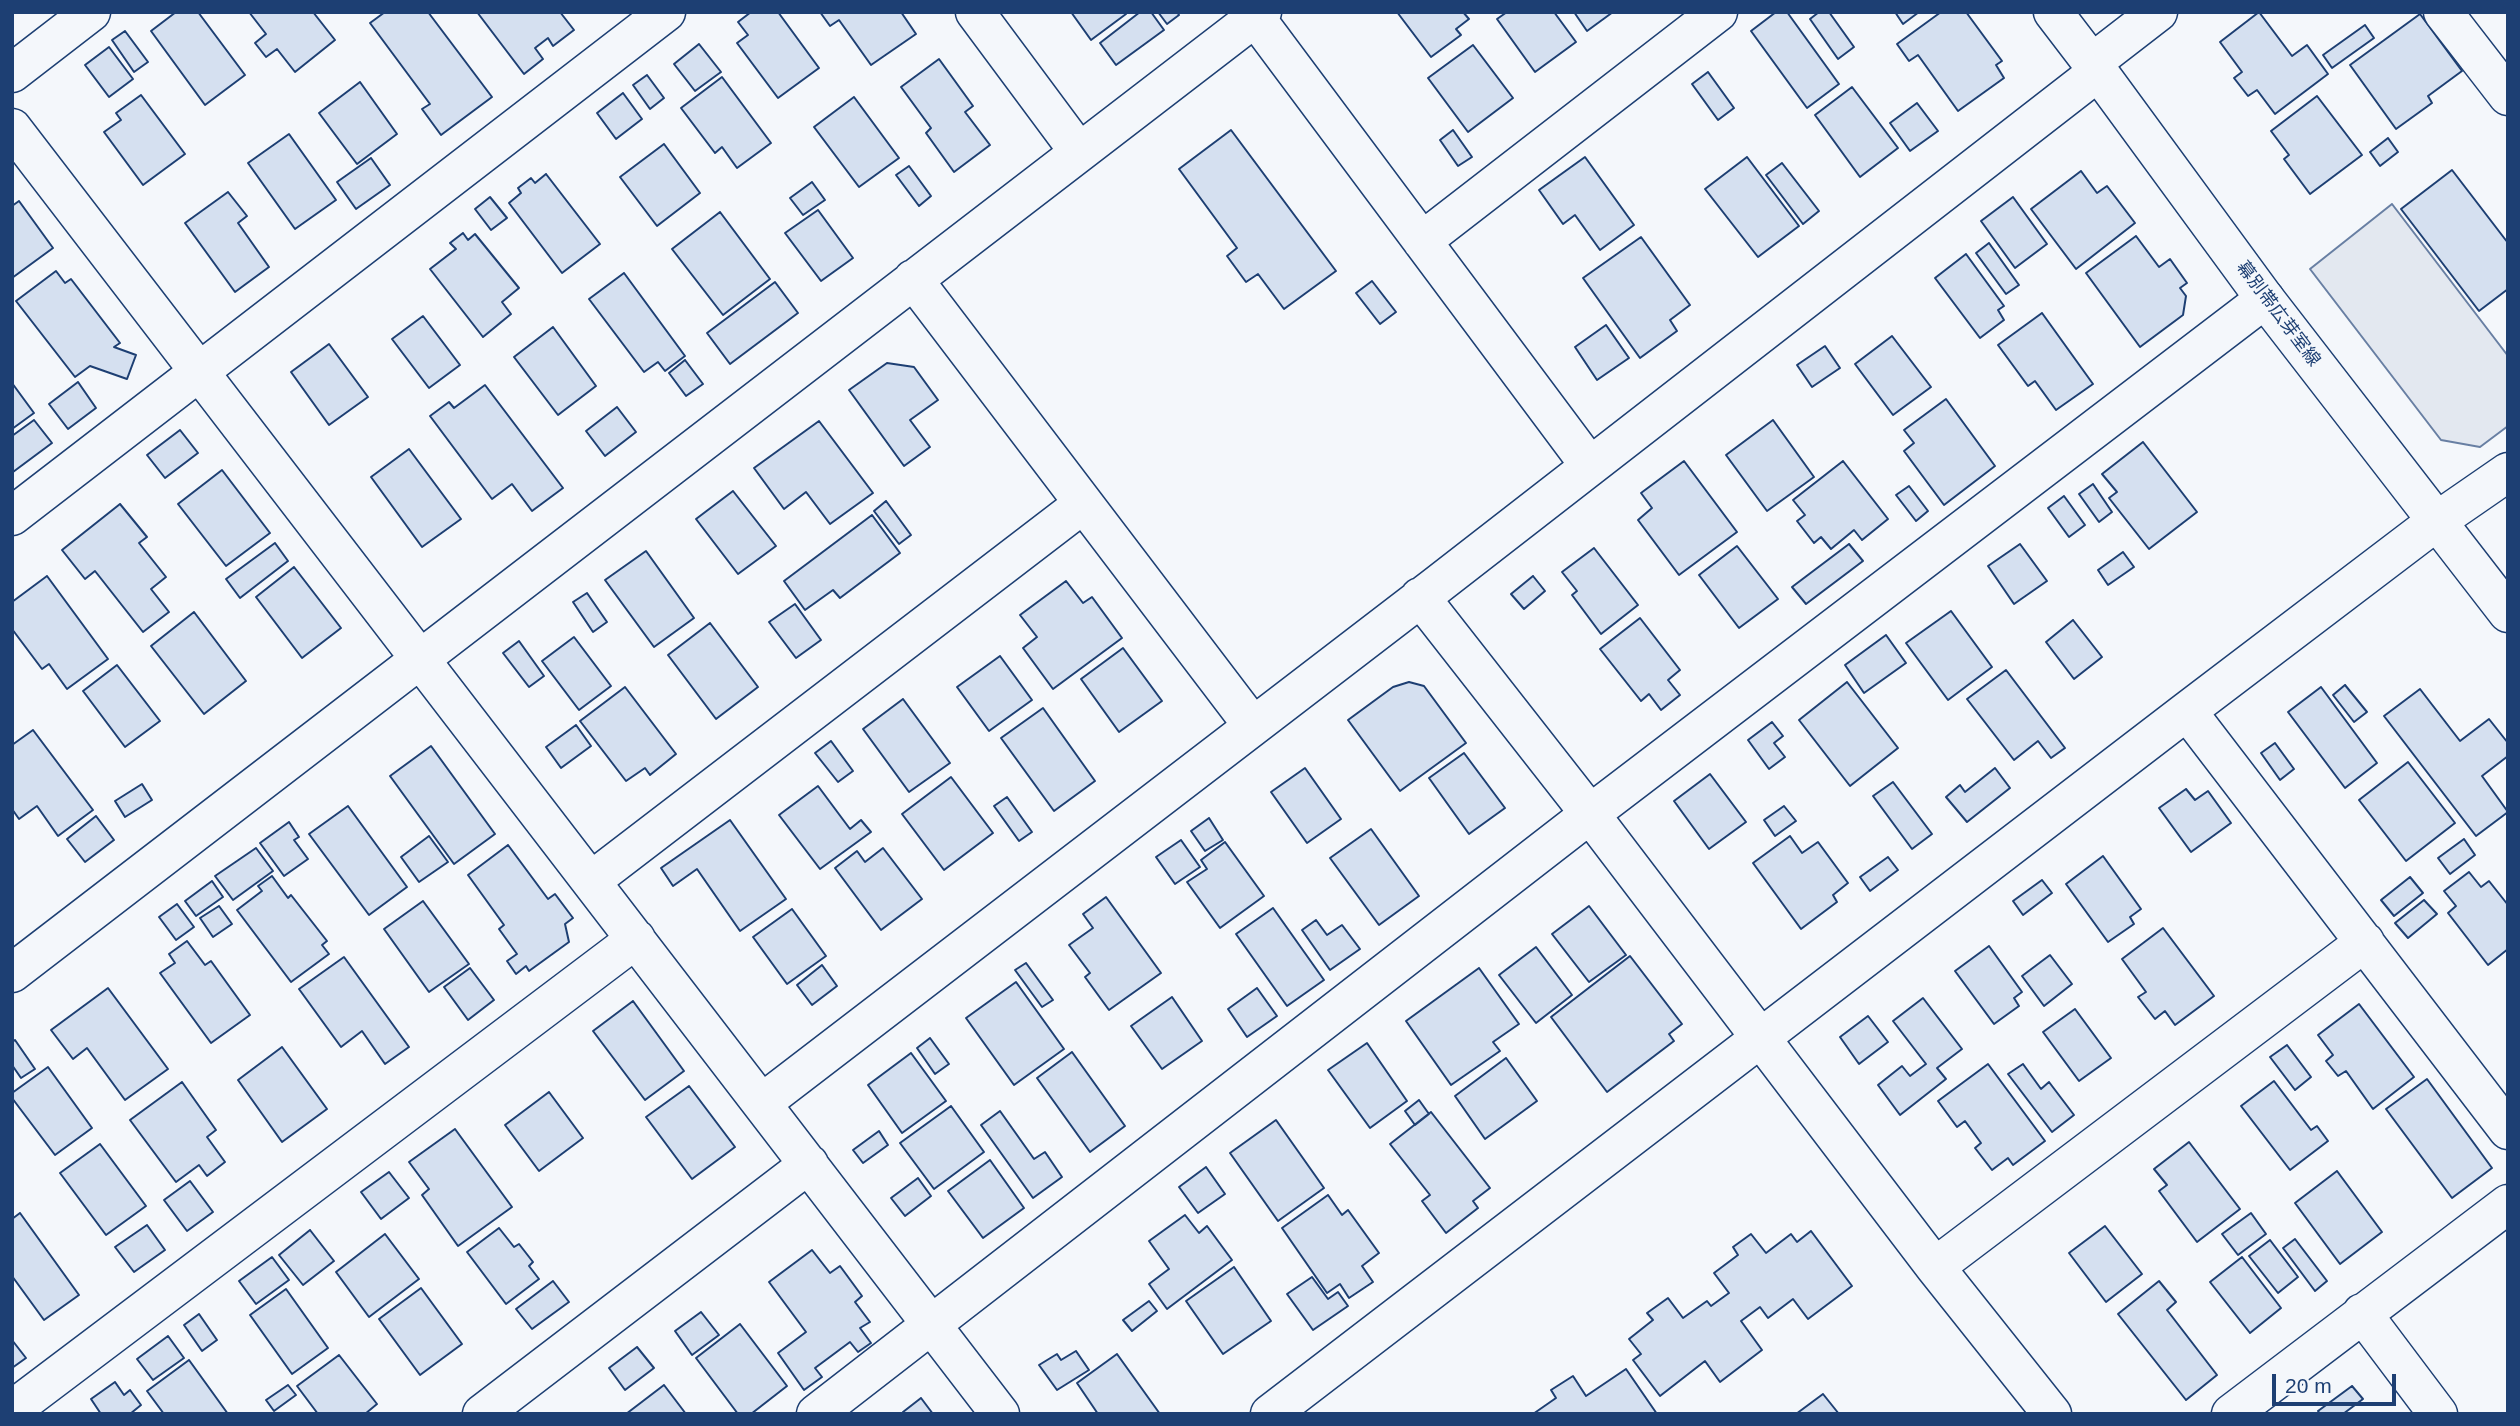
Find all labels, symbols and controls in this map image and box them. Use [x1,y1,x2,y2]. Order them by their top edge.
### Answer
street label: 幕別帯広芽室線 [2231,257,2325,371]
scale bar [2275,1360,2399,1404]
text: 20 m [2285,1374,2332,1397]

